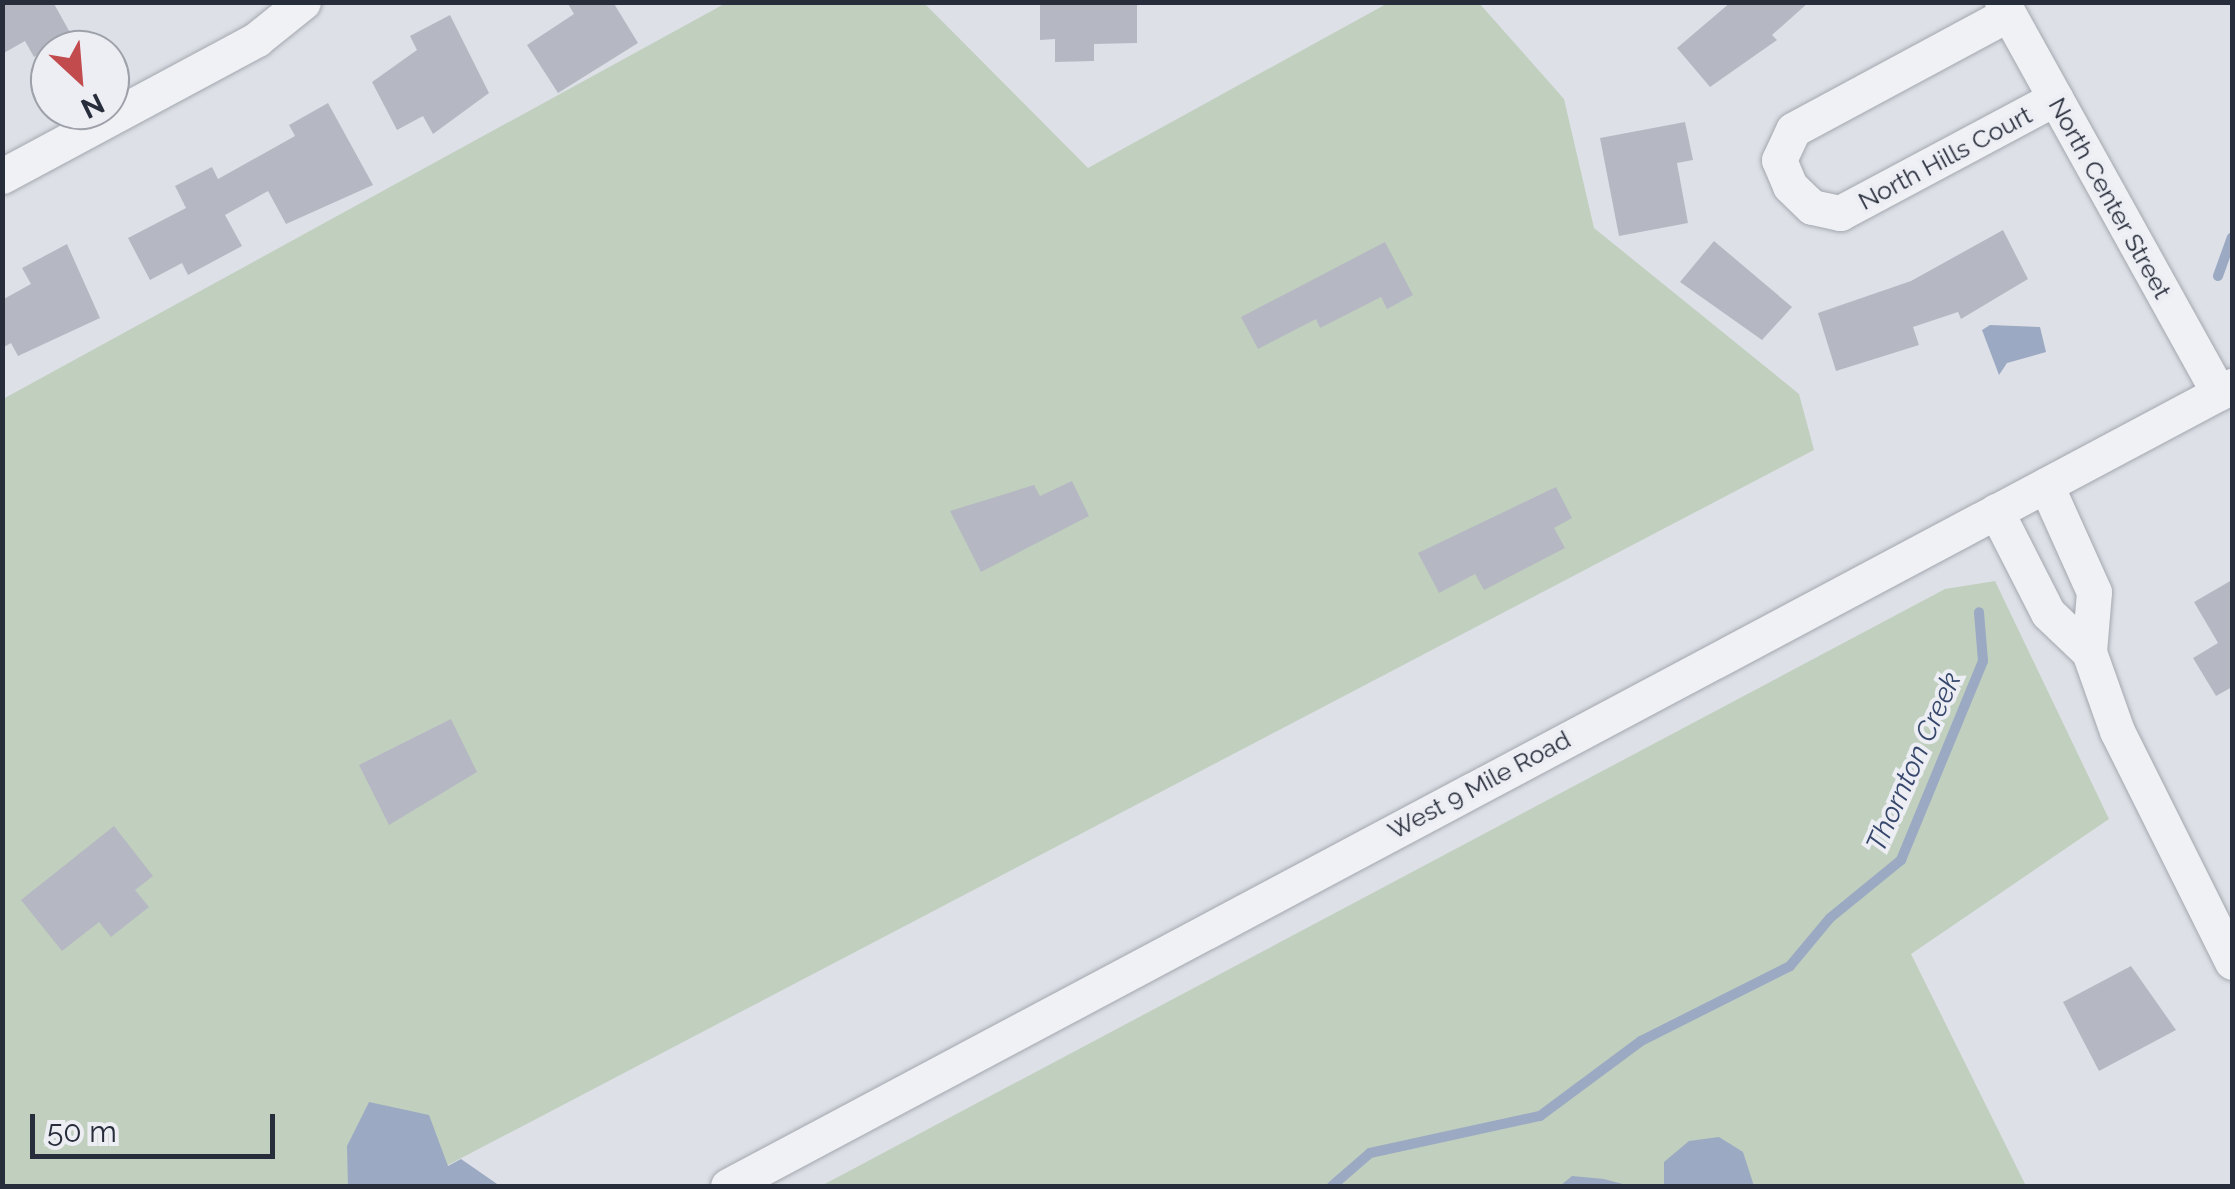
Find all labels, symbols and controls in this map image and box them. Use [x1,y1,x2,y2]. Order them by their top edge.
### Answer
north arrow [30,30,130,130]
text: N [76,86,109,125]
street label: North Center Street [2042,92,2178,304]
street label: North Hills Court [1853,100,2037,216]
water label: Thornton Creek [1859,667,1969,857]
street label: West 9 Mile Road [1383,724,1575,846]
scale bar [35,1094,280,1156]
text: 50 m [47,1114,117,1149]

